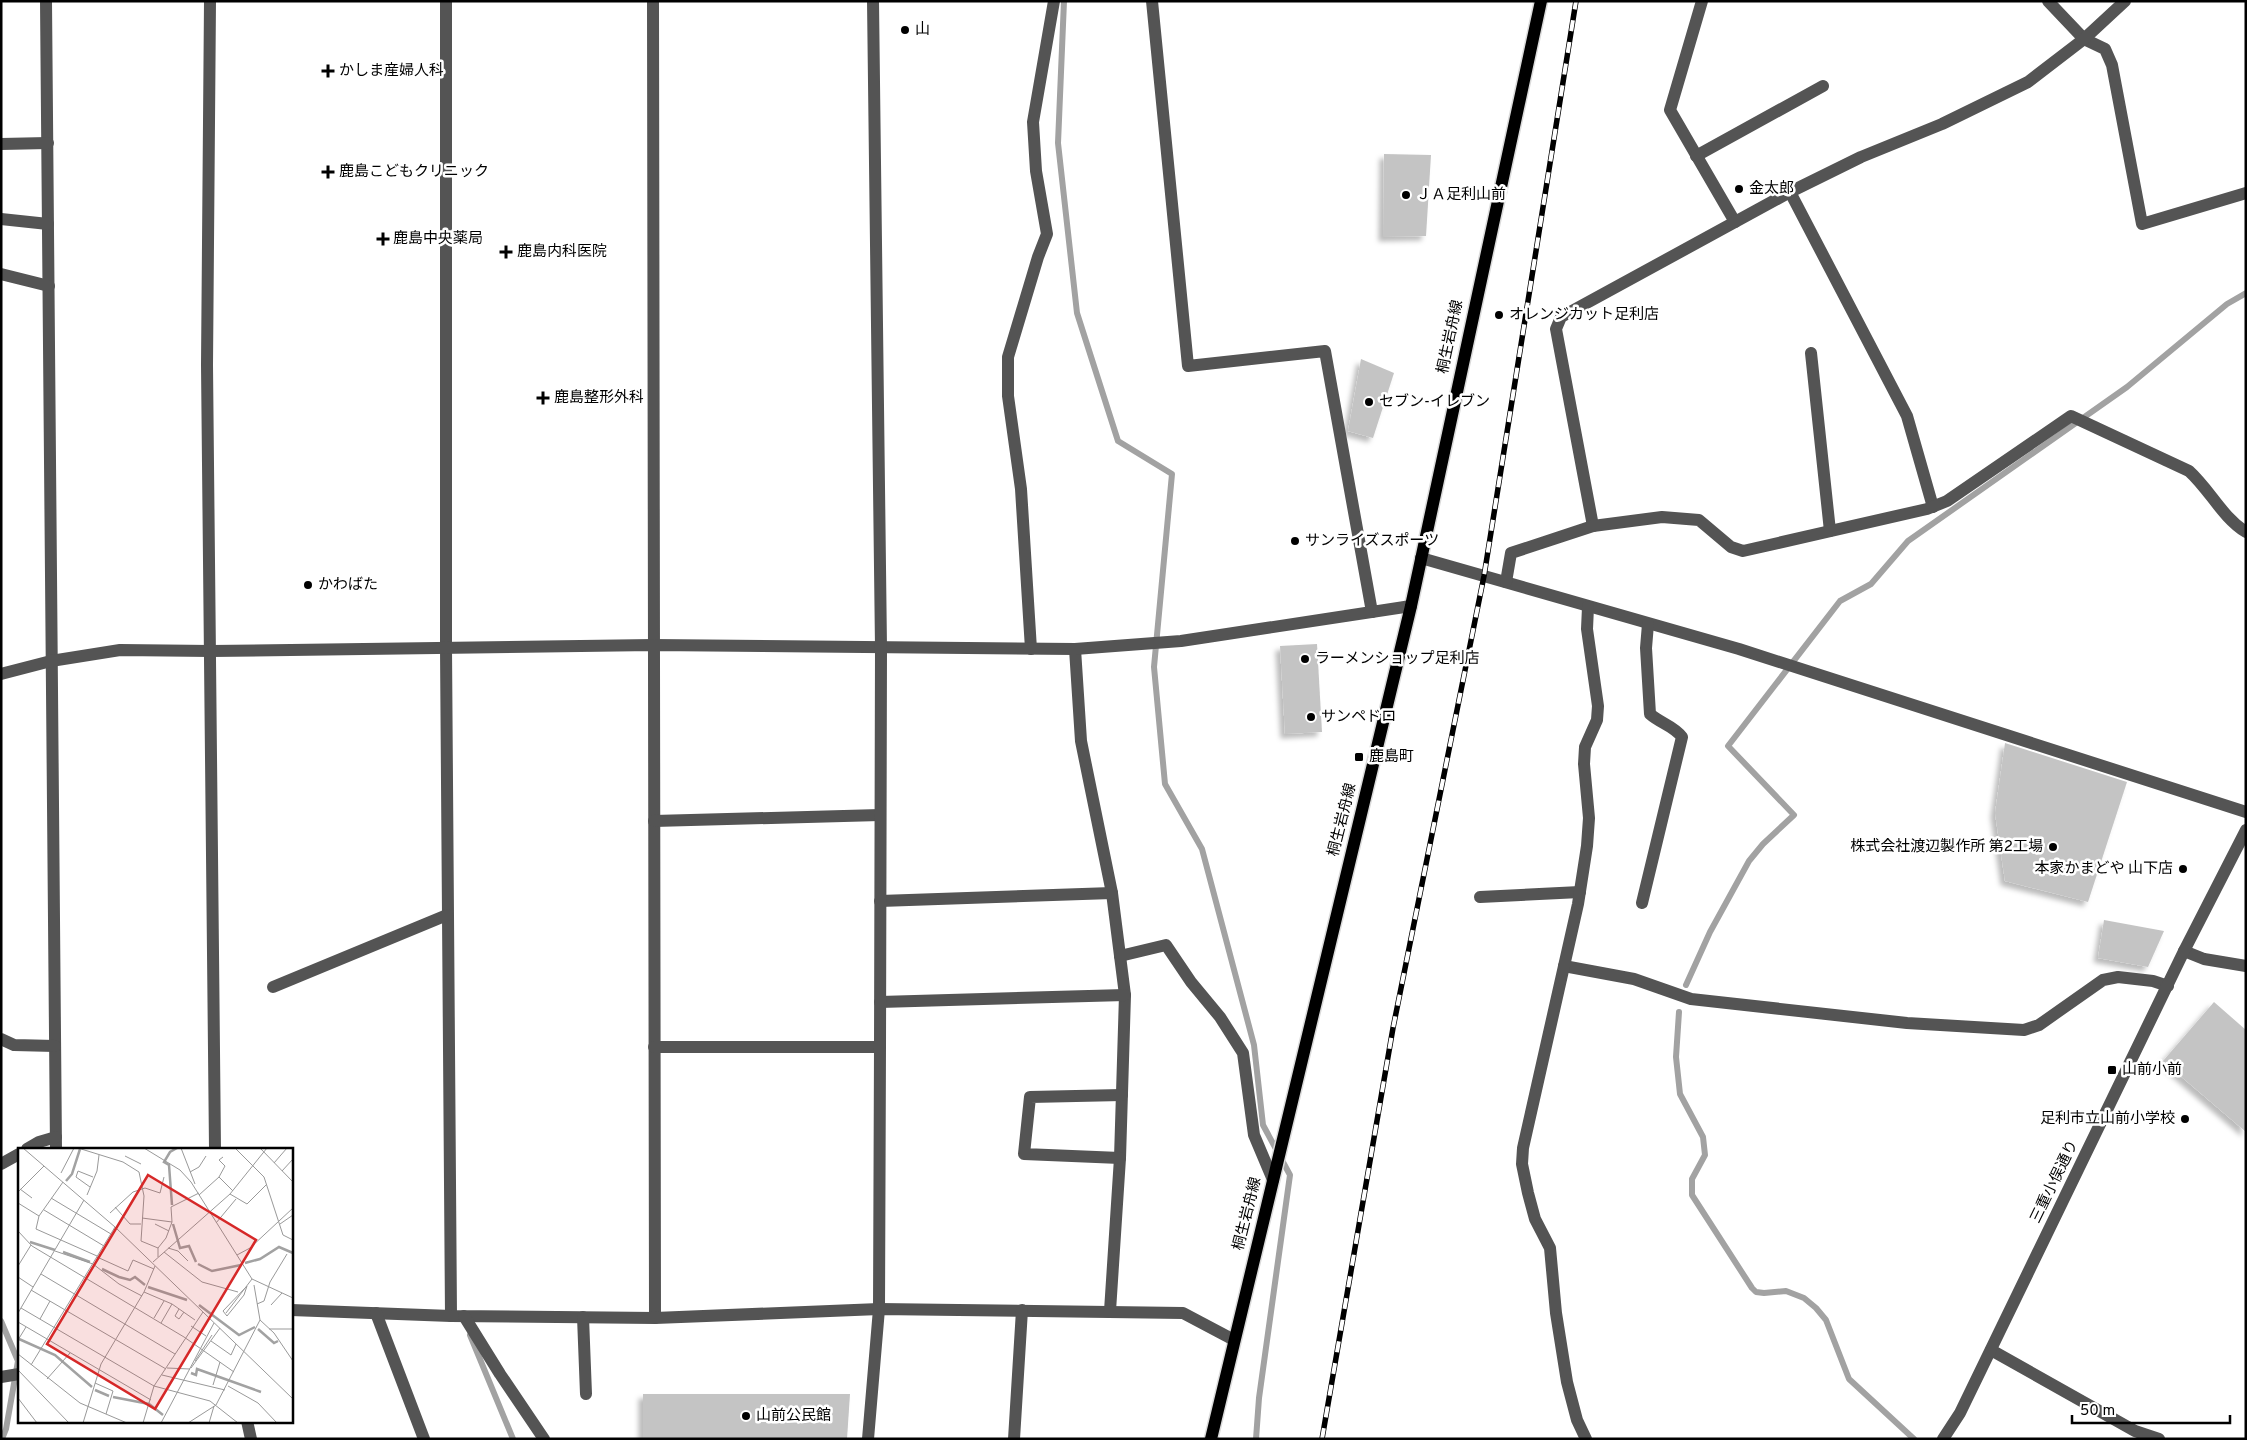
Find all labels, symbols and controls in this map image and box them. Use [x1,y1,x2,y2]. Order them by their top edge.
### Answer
place label: 山 [915,21,930,40]
marker: 山 [899,24,911,36]
place label: かしま産婦人科 [339,62,444,81]
marker: かしま産婦人科 [321,64,335,78]
place label: 鹿島こどもクリニック [339,163,489,182]
marker: 鹿島こどもクリニック [321,165,335,179]
place label: 金太郎 [1749,180,1794,199]
marker: 金太郎 [1733,183,1745,195]
place label: ＪＡ足利山前 [1416,186,1506,205]
marker: ＪＡ足利山前 [1400,189,1412,201]
place label: 鹿島中央薬局 [393,230,483,249]
marker: 鹿島中央薬局 [377,233,389,245]
place label: 鹿島内科医院 [517,243,607,262]
marker: 鹿島内科医院 [499,245,513,259]
street label: 桐生岩舟線 [1434,298,1468,376]
place label: オレンジカット足利店 [1509,306,1659,325]
marker: オレンジカット足利店 [1493,309,1505,321]
place label: 鹿島整形外科 [554,389,644,408]
marker: 鹿島整形外科 [536,391,550,405]
place label: セブン-イレブン [1379,393,1490,412]
marker: セブン-イレブン [1363,396,1375,408]
place label: サンライズスポーツ [1305,532,1439,551]
marker: サンライズスポーツ [1289,535,1301,547]
place label: かわばた [318,576,378,595]
marker: かわばた [302,579,314,591]
place label: ラーメンショップ足利店 [1315,650,1479,669]
marker: ラーメンショップ足利店 [1299,653,1311,665]
place label: サンペドロ [1321,708,1396,727]
marker: サンペドロ [1305,711,1317,723]
place label: 鹿島町 [1369,748,1414,767]
marker: 鹿島町 [1353,751,1365,763]
street label: 桐生岩舟線 [1325,781,1361,859]
place label: 株式会社渡辺製作所 第2工場 [1850,838,2043,857]
marker: 株式会社渡辺製作所 第2工場 [2047,841,2059,853]
place label: 本家かまどや 山下店 [2034,860,2173,879]
marker: 本家かまどや 山下店 [2177,863,2189,875]
place label: 山前小前 [2122,1061,2182,1080]
marker: 山前小前 [2106,1064,2118,1076]
place label: 足利市立山前小学校 [2040,1110,2175,1129]
marker: 足利市立山前小学校 [2179,1113,2191,1125]
street label: 三重小俣通り [2027,1137,2083,1227]
inset map [18,1148,292,1422]
street label: 桐生岩舟線 [1230,1175,1266,1253]
scale bar [2072,1392,2230,1424]
text: 50 m [2080,1402,2115,1421]
place label: 山前公民館 [756,1407,831,1426]
marker: 山前公民館 [740,1410,752,1422]

